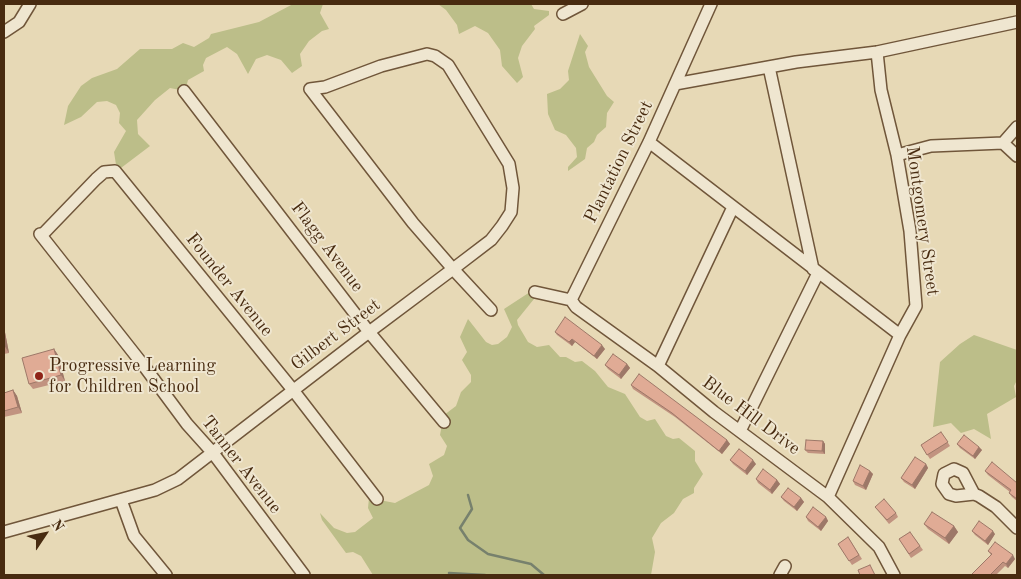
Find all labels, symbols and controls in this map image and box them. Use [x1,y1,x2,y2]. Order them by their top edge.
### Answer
street label: Plantation Street [580,97,658,227]
street label: Montgomery Street [901,145,943,297]
street label: Flagg Avenue [286,198,368,296]
street label: Founder Avenue [181,229,277,341]
street label: Gilbert Street [287,294,385,376]
place label: Progressive Learning for Children School [49,355,216,398]
marker: Progressive Learning for Children School [33,370,45,382]
street label: Blue Hill Drive [698,372,804,460]
street label: Tanner Avenue [196,412,286,518]
north arrow [20,509,70,559]
text: N [49,517,66,534]

